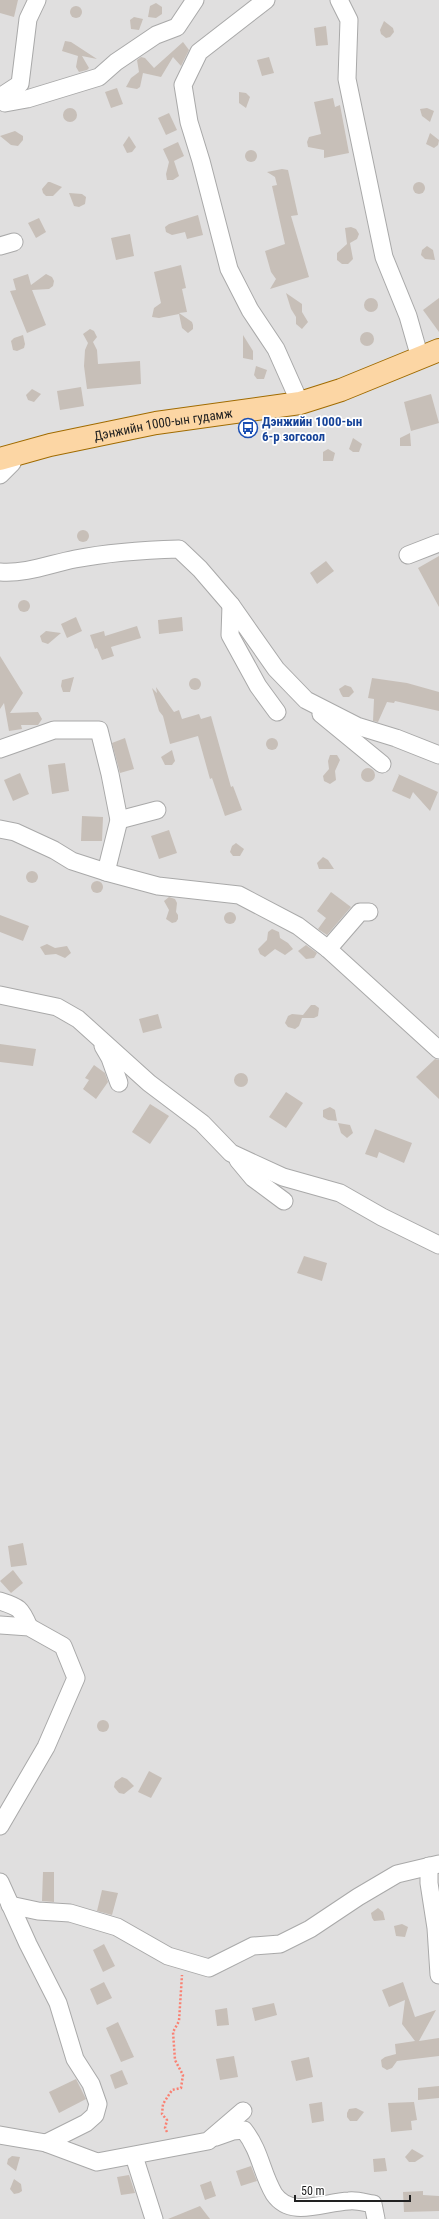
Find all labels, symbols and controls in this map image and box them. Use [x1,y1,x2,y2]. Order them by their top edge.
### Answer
street label: Дэнжийн 1000-ын гудамж [93,405,234,444]
place label: Дэнжийн 1000-ын 6-р зогсоол [262,414,362,444]
bus stop icon: Дэнжийн 1000-ын 6-р зогсоол [237,417,259,439]
scale bar [295,2177,410,2203]
text: 50 m [301,2184,325,2198]

